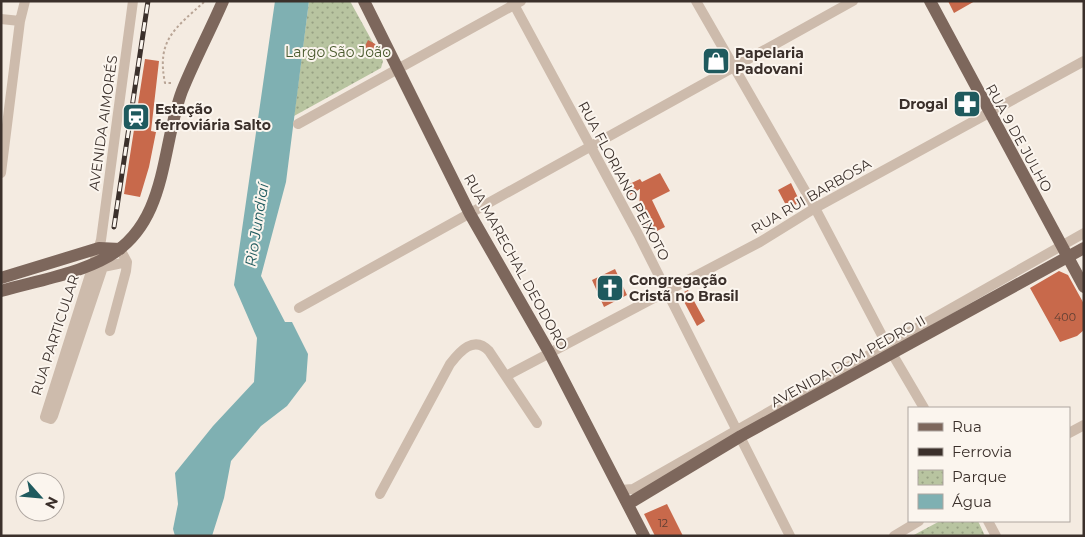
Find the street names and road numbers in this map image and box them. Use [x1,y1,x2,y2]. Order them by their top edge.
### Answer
street label: AVENIDA AIMORÉS [85,54,121,192]
street label: RUA 9 DE JULHO [982,81,1056,195]
street label: RUA FLORIANO PEIXOTO [574,98,674,264]
street label: RUA RUI BARBOSA [748,154,875,238]
street label: RUA MARECHAL DEODORO [460,171,572,353]
street label: RUA PARTICULAR [27,272,83,398]
street label: AVENIDA DOM PEDRO II [767,311,929,411]

